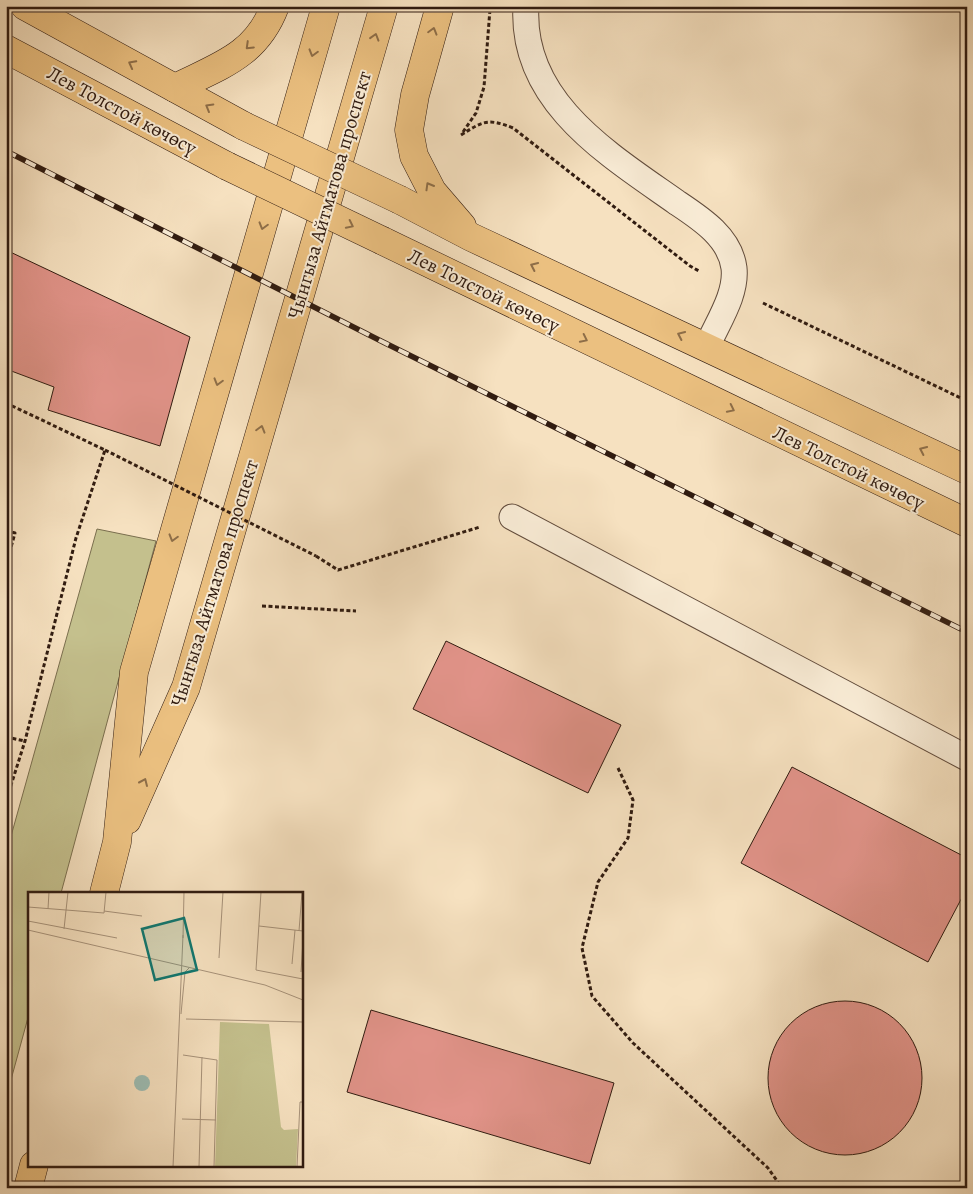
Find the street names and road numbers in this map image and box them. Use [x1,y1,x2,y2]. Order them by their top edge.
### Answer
street label: Лев Толстой көчөсү [42,60,202,162]
street label: Чынгыза Айтматова проспект [281,68,378,322]
street label: Лев Толстой көчөсү [403,242,565,339]
street label: Лев Толстой көчөсү [768,419,930,516]
street label: Чынгыза Айтматова проспект [164,456,265,710]

